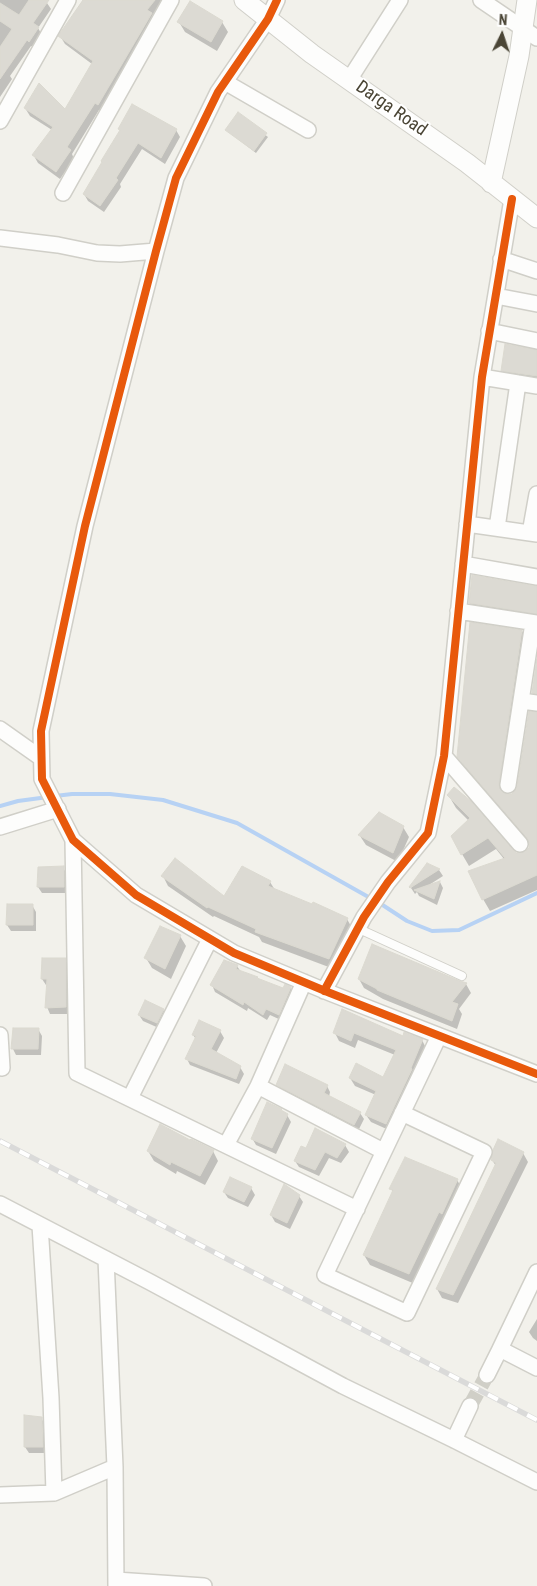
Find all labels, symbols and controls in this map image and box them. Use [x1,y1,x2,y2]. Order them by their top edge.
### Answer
north arrow [477,10,527,60]
text: N [498,12,508,28]
street label: Darga Road [351,77,431,141]

